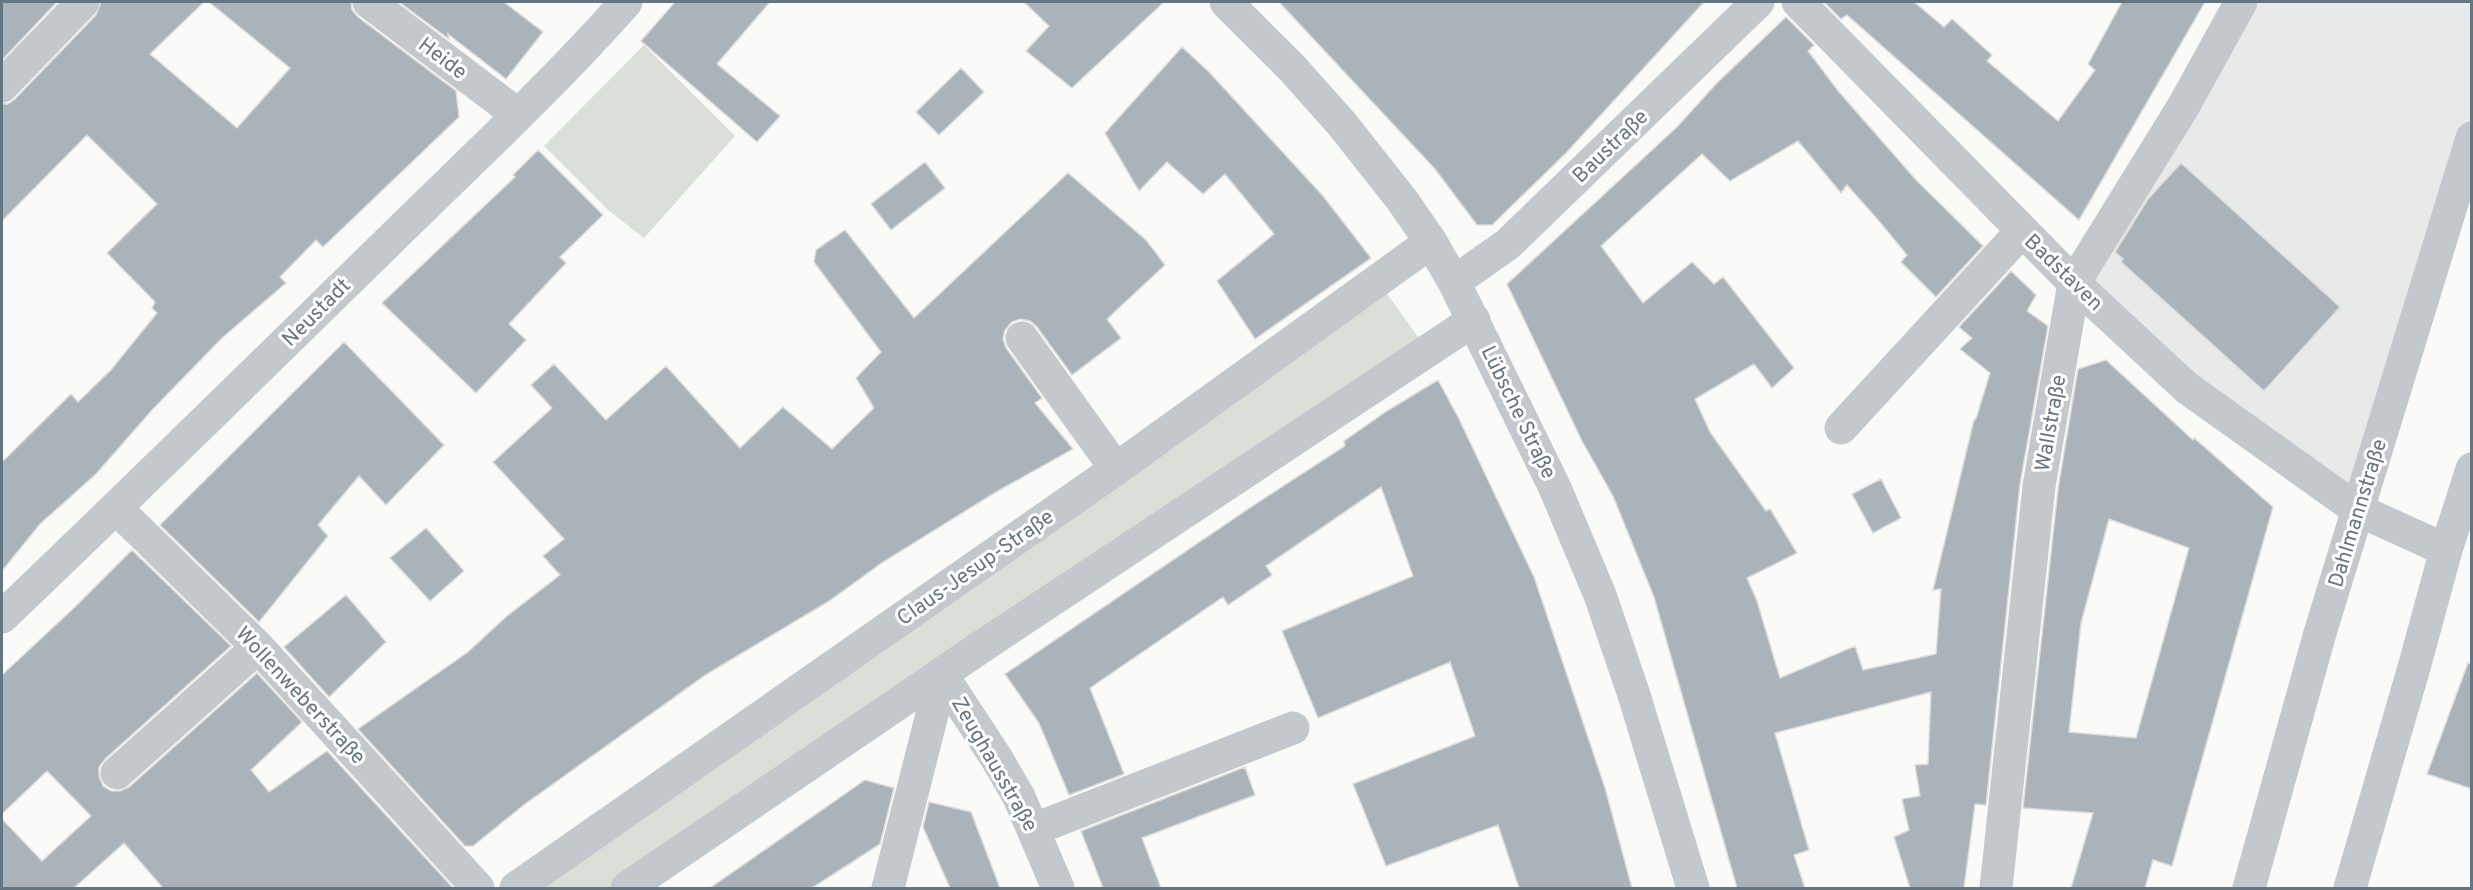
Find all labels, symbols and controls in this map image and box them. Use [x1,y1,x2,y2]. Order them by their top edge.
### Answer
street label: Heide [412,32,472,86]
street label: Baustraße [1567,104,1655,190]
street label: Badstaven [2018,229,2108,317]
street label: Neustadt [277,273,357,353]
street label: Lübsche Straße [1474,342,1562,484]
street label: Wallstraße [2030,373,2073,474]
street label: Dahlmannstraße [2323,436,2394,591]
street label: Claus-Jesup-Straße [892,504,1060,632]
street label: Wollenweberstraße [229,621,371,771]
street label: Zeughausstraße [944,693,1043,837]

